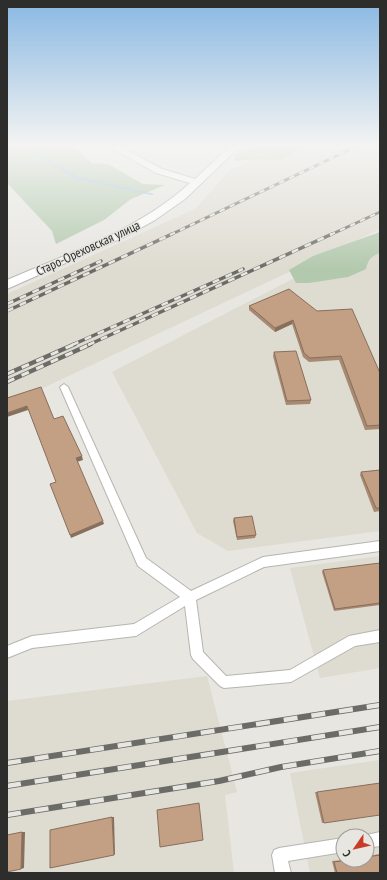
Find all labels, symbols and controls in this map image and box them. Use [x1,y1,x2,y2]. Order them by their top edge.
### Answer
street label: Старо-Ореховская улица [33,216,143,280]
north arrow [335,828,375,868]
text: С [339,848,354,860]

